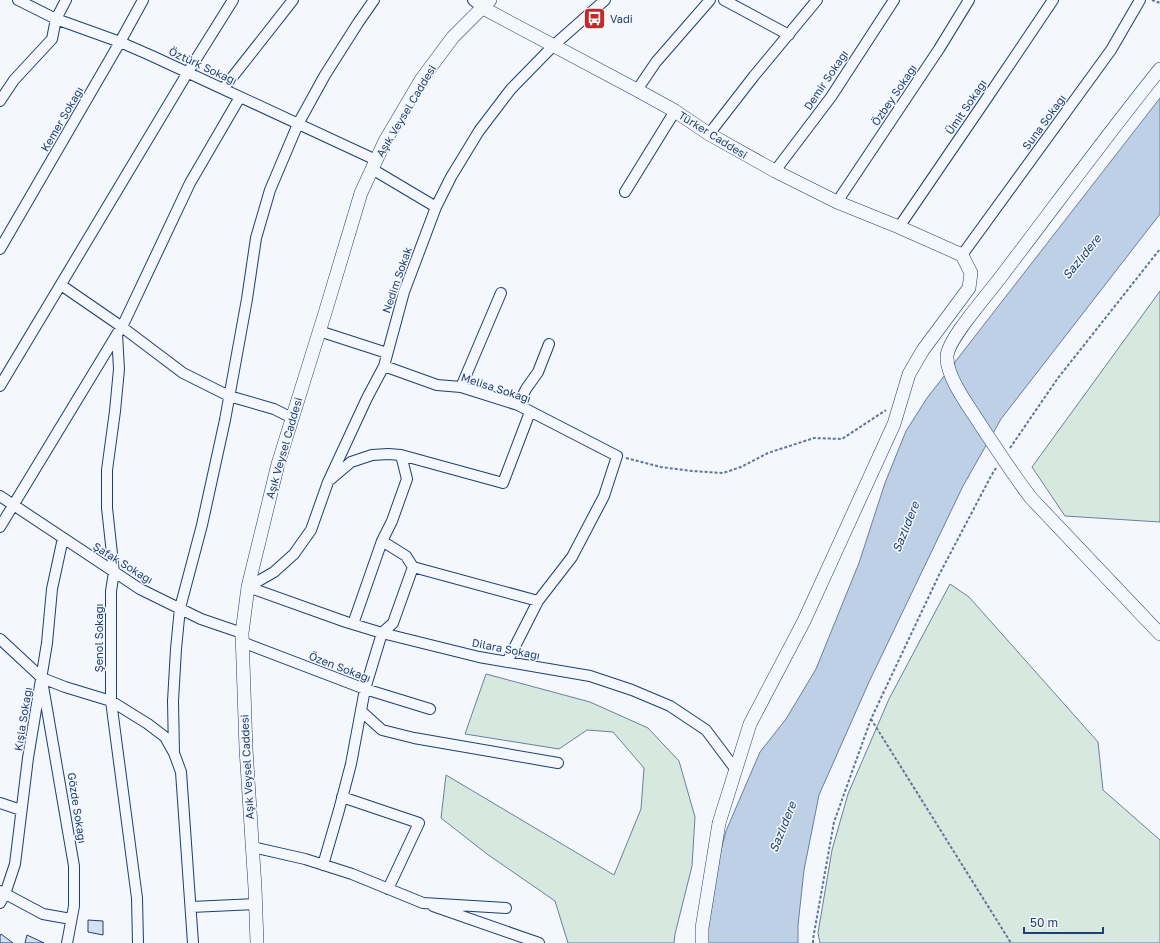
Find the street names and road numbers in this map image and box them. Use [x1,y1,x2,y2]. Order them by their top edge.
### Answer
street label: Öztürk Sokağı [167,44,239,87]
street label: Demir Sokağı [801,47,850,112]
street label: Aşık Veysel Caddesi [373,62,438,159]
street label: Özbey Sokağı [868,62,919,128]
street label: Ümit Sokağı [942,77,989,137]
street label: Kemer Sokağı [38,84,85,153]
street label: Suna Sokağı [1019,92,1068,152]
street label: Türker Caddesi [676,108,750,161]
street label: Nedim Sokak [379,245,414,315]
street label: Melisa Sokağı [460,370,533,405]
street label: Aşık Veysel Caddesi [263,396,304,500]
street label: Şafak Sokağı [91,539,156,586]
street label: Şenol Sokağı [92,604,105,672]
street label: Dilara Sokağı [471,636,541,661]
street label: Özen Sokağı [307,649,373,684]
street label: Kışla Sokağı [11,686,34,752]
street label: Aşık Veysel Caddesi [237,714,256,820]
street label: Gözde Sokağı [65,772,90,844]

